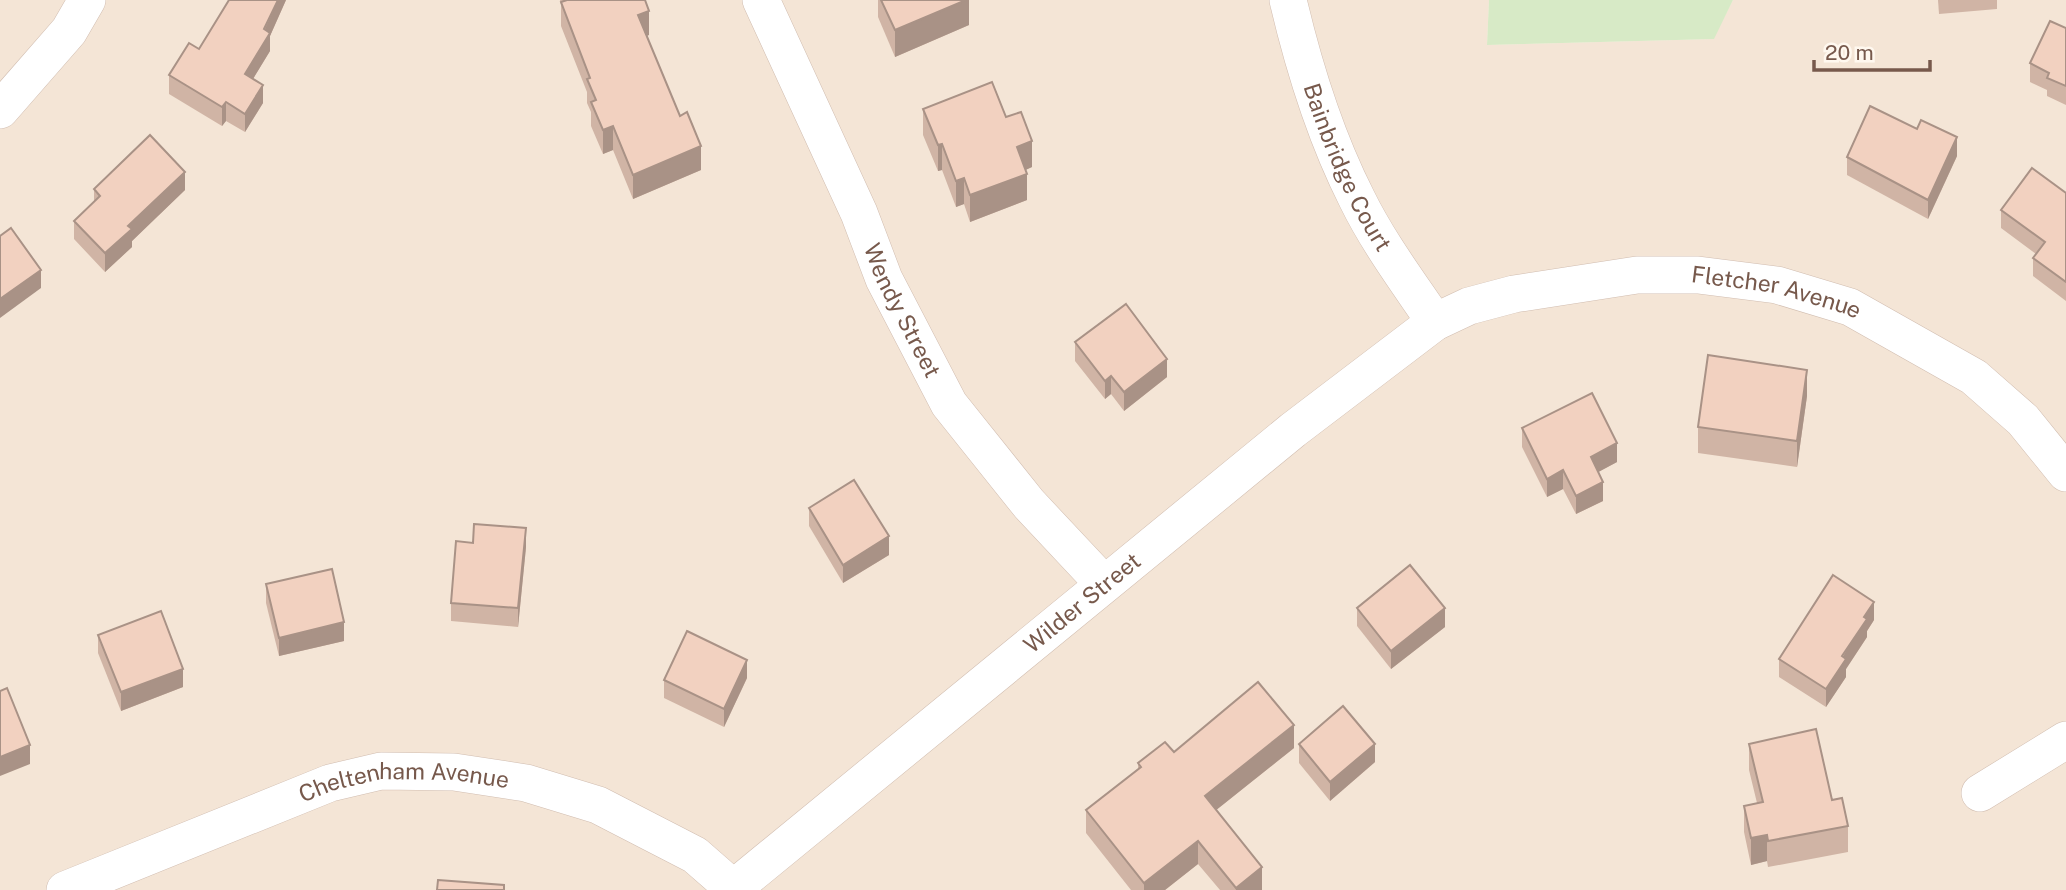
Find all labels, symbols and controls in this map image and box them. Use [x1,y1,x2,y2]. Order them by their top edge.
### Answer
scale bar [1814,28,1930,72]
text: 20 m [1825,40,1874,65]
street label: Bainbridge Court [1298,80,1397,256]
street label: Wendy Street [859,239,947,382]
street label: Fletcher Avenue [1690,260,1867,324]
street label: Wilder Street [1018,547,1146,658]
street label: Cheltenham Avenue [295,757,511,807]

